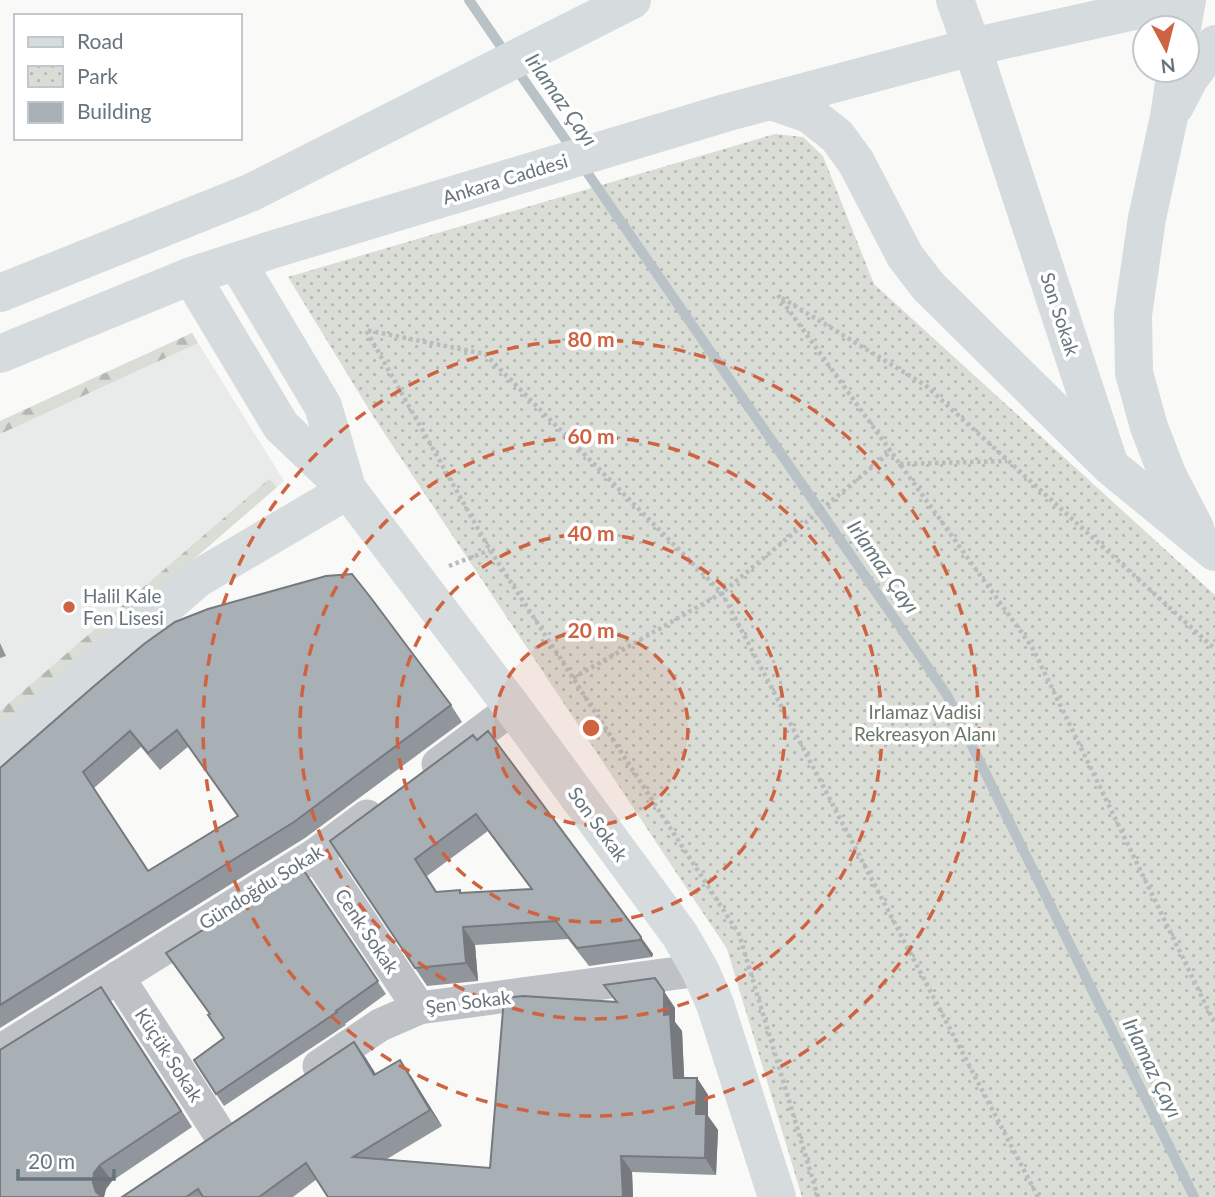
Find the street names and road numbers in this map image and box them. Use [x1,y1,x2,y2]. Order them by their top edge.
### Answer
street label: Ankara Caddesi [439,149,570,208]
street label: Son Sokak [1036,269,1085,359]
street label: Son Sokak [564,782,633,866]
street label: Gündoğdu Sokak [194,839,327,934]
street label: Cenk Sokak [331,884,404,978]
street label: Şen Sokak [424,985,512,1018]
street label: Küçük Sokak [131,1004,208,1106]

